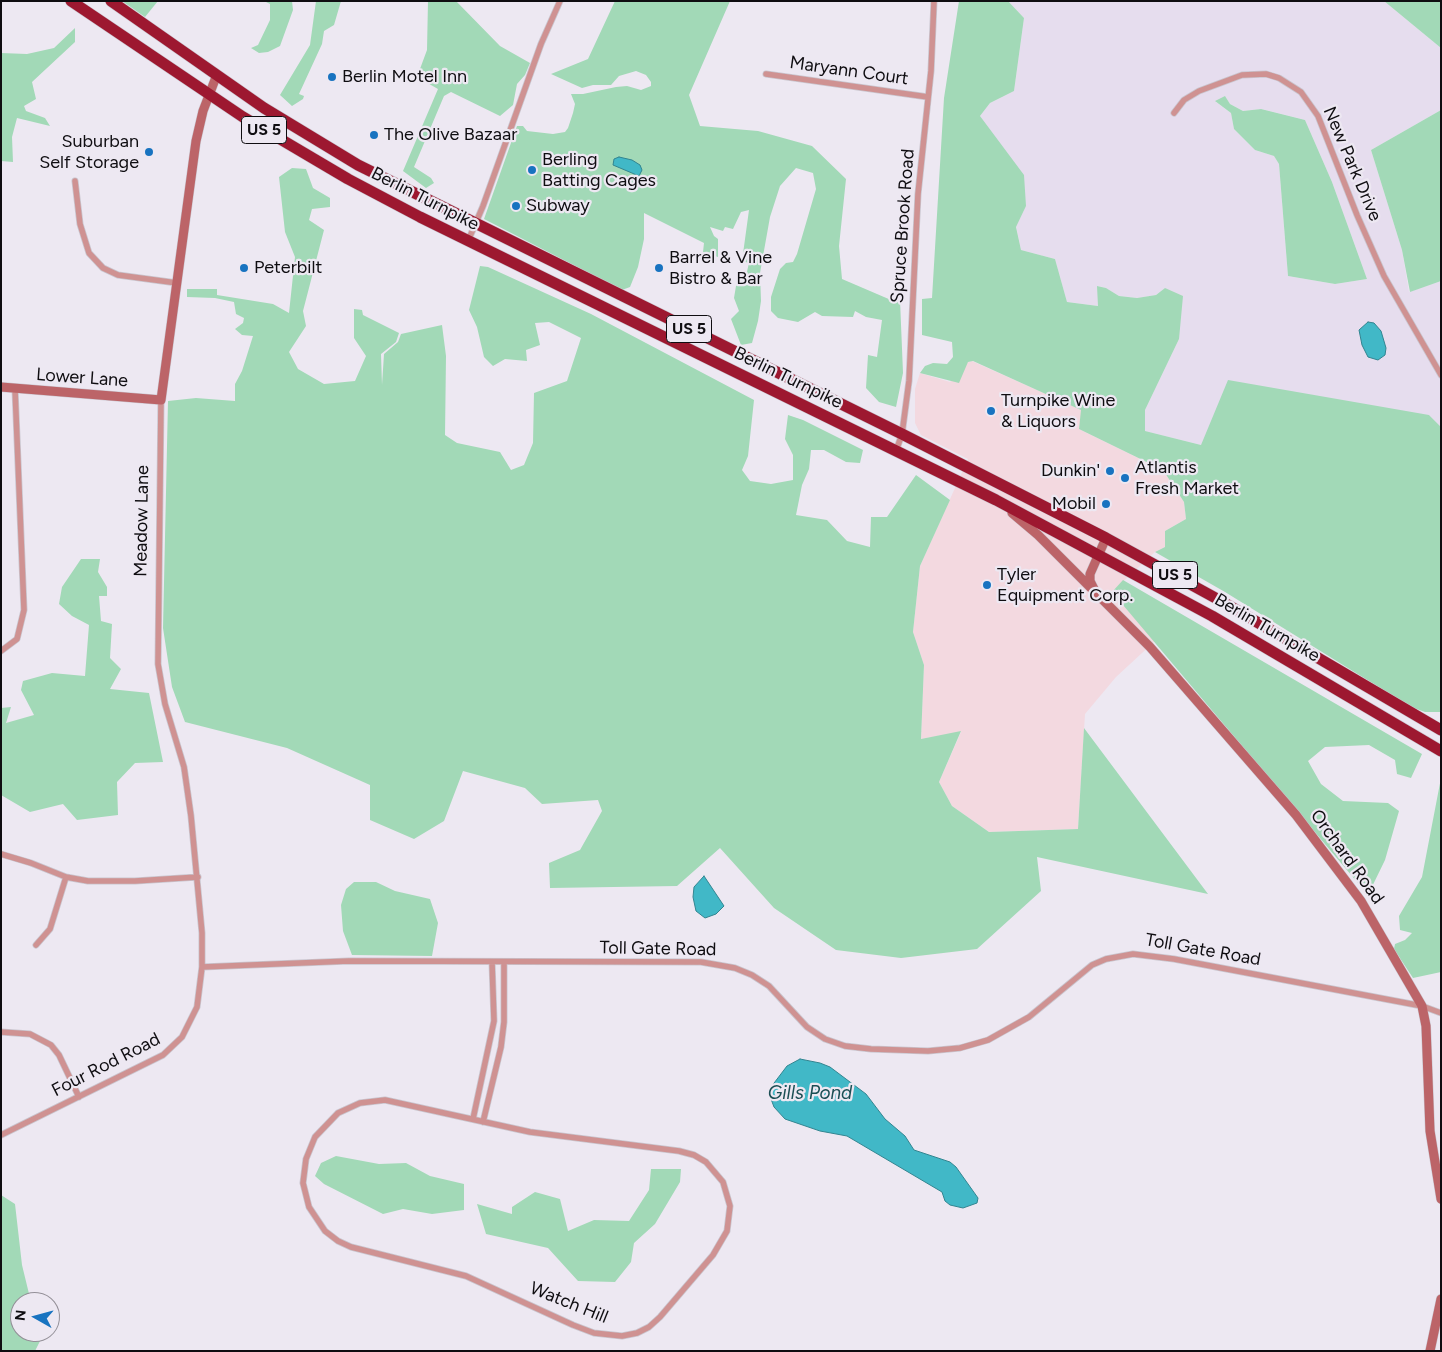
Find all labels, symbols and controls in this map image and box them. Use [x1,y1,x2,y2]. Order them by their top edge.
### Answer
street label: Maryann Court [788,52,910,90]
place label: Berlin Motel Inn [342,66,467,88]
marker: Berlin Motel Inn [326,71,338,83]
street label: New Park Drive [1318,103,1386,225]
road number: US 5 [242,116,286,144]
place label: The Olive Bazaar [384,124,517,146]
marker: The Olive Bazaar [368,129,380,141]
place label: Suburban Self Storage [39,131,139,173]
marker: Suburban Self Storage [143,146,155,158]
street label: Spruce Brook Road [887,148,919,304]
place label: Berling Batting Cages [542,149,656,192]
street label: Berlin Turnpike [368,163,482,235]
marker: Berling Batting Cages [526,164,538,176]
place label: Subway [526,195,590,217]
marker: Subway [510,200,522,212]
place label: Barrel & Vine Bistro & Bar [669,247,772,290]
place label: Peterbilt [254,257,322,279]
marker: Peterbilt [238,262,250,274]
marker: Barrel & Vine Bistro & Bar [653,262,665,274]
road number: US 5 [666,316,712,342]
street label: Berlin Turnpike [730,342,846,414]
street label: Lower Lane [35,364,129,392]
place label: Turnpike Wine & Liquors [1001,390,1115,432]
marker: Turnpike Wine & Liquors [985,405,997,417]
place label: Atlantis Fresh Market [1135,457,1239,499]
place label: Dunkin' [1041,460,1100,482]
street label: Meadow Lane [130,465,154,577]
marker: Dunkin' [1104,465,1116,477]
marker: Atlantis Fresh Market [1119,472,1131,484]
place label: Mobil [1052,493,1096,515]
marker: Mobil [1100,498,1112,510]
road number: US 5 [1152,562,1198,588]
place label: Tyler Equipment Corp. [997,564,1133,606]
marker: Tyler Equipment Corp. [981,579,993,591]
street label: Berlin Turnpike [1211,589,1323,667]
street label: Orchard Road [1305,806,1389,908]
street label: Toll Gate Road [1144,929,1262,971]
street label: Toll Gate Road [599,937,717,961]
street label: Four Rod Road [48,1028,164,1102]
water label: Gills Pond [768,1082,852,1104]
street label: Watch Hill [527,1278,611,1328]
north arrow [10,1292,60,1342]
text: N [12,1309,30,1322]

